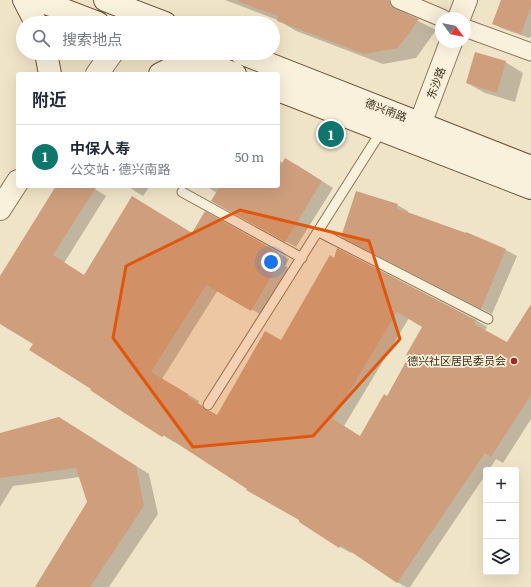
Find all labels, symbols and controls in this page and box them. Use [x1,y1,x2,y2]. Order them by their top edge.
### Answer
north arrow [435,12,471,48]
search box [16,16,280,60]
icon: search [30,27,52,49]
text: 搜索地点 [62,27,122,50]
street label: 东沙路 [422,64,448,101]
text: 附近 [32,86,66,111]
street label: 德兴南路 [363,94,410,124]
pin: 1 [318,119,344,149]
text: 中保人寿 [70,136,130,159]
text: 1 [42,147,48,166]
text: 50 m [235,147,264,166]
text: 公交站 · 德兴南路 [70,159,171,178]
your location [261,252,281,272]
place label: 德兴社区居民委员会 [407,352,506,368]
marker: 德兴社区居民委员会 [509,356,519,366]
map controls [483,467,519,575]
button: + [483,467,519,503]
button: − [483,503,519,539]
button: layers [483,539,519,575]

